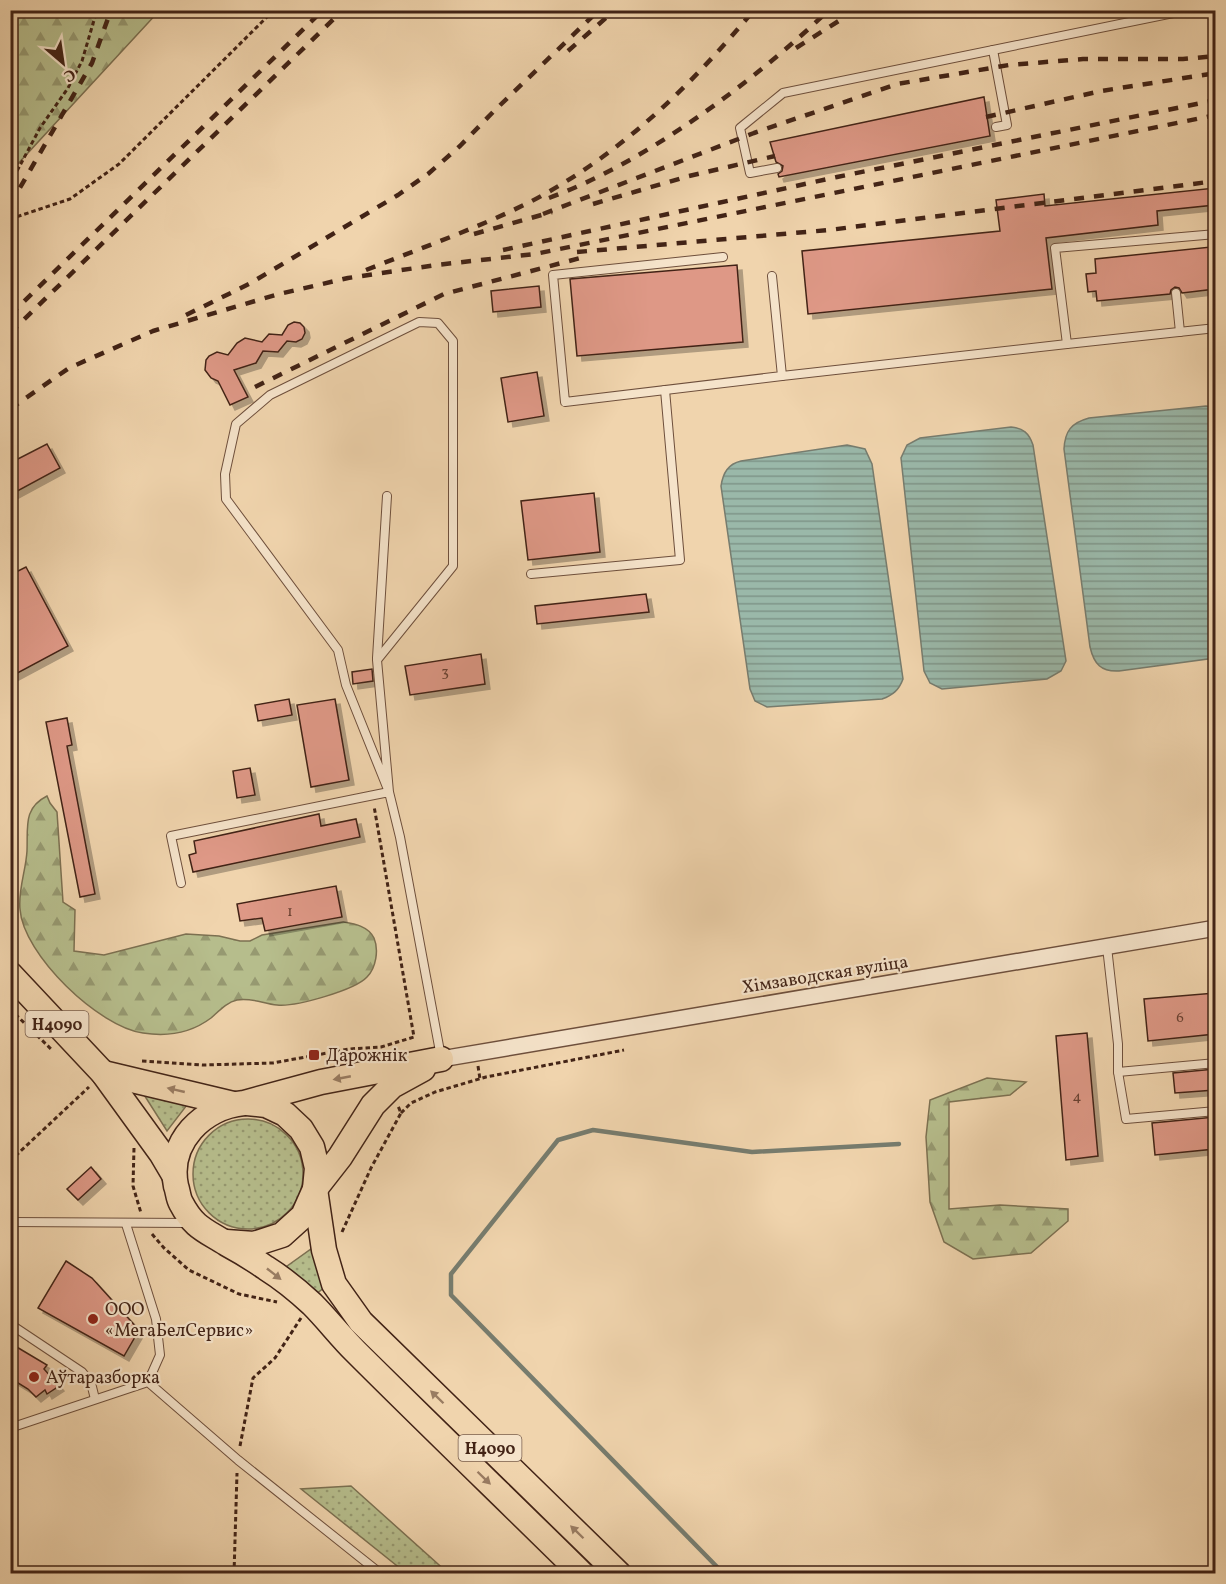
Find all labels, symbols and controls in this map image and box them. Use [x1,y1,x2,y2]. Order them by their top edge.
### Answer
north arrow [33,33,93,93]
text: С [59,62,79,86]
house number: 3 [441,662,449,683]
house number: 1 [287,902,293,923]
street label: Хімзаводская вуліца [740,950,910,1001]
house number: 6 [1176,1008,1184,1029]
road number: Н4090 [26,1011,88,1037]
place label: Дарожнік [326,1044,408,1069]
marker: Дарожнік [307,1048,321,1062]
one-way arrow [333,1073,352,1083]
one-way arrow [166,1085,185,1095]
house number: 4 [1073,1087,1082,1108]
one-way arrow [267,1268,282,1280]
place label: ООО «МегаБелСервис» [105,1298,253,1344]
marker: ООО «МегаБелСервис» [86,1312,100,1326]
place label: Аўтаразборка [46,1366,160,1391]
marker: Аўтаразборка [27,1370,41,1384]
one-way arrow [429,1390,444,1404]
road number: Н4090 [458,1435,522,1461]
one-way arrow [477,1471,492,1485]
one-way arrow [570,1525,585,1539]

